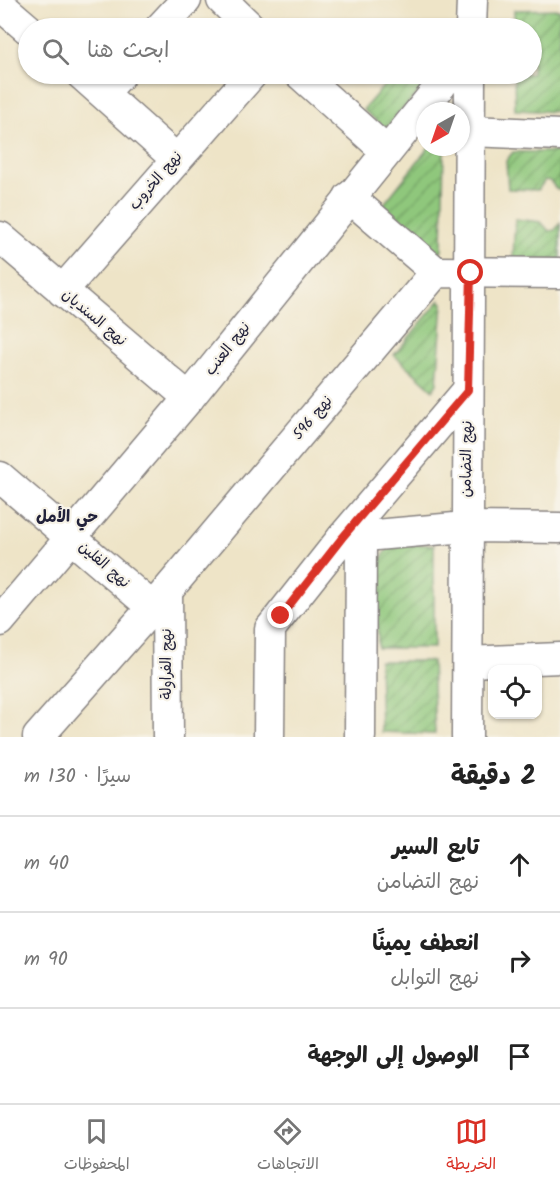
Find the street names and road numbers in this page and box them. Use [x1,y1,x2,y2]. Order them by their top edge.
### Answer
street label: نهج الخروب [123,146,189,216]
street label: نهج السنديان [56,284,132,352]
street label: نهج العنب [199,317,257,381]
street label: نهج 596 [287,390,339,446]
street label: نهج التضامن [454,420,480,498]
street label: نهج الفلين [73,536,135,594]
street label: نهج الفراولة [155,628,179,700]

